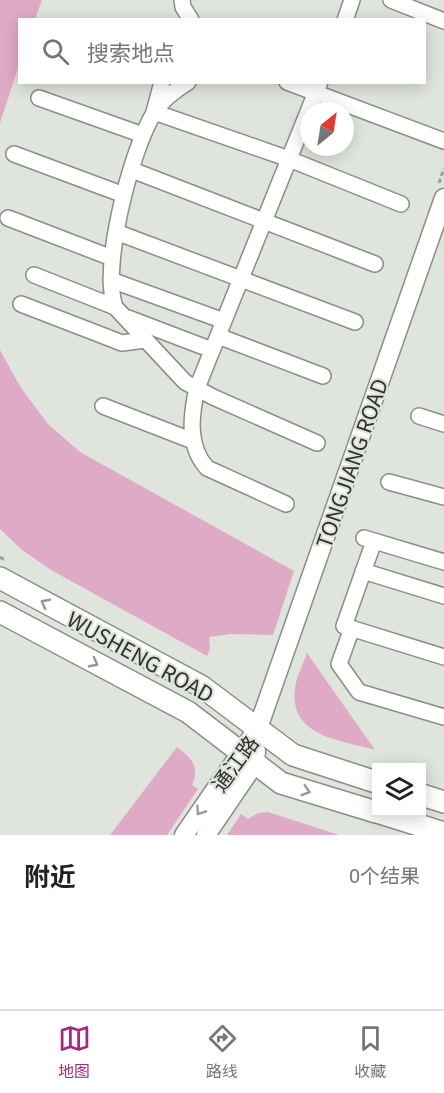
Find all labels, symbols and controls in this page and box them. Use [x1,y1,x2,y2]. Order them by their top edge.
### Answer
search box [18,18,426,84]
icon: search [39,35,72,68]
text: 搜索地点 [87,35,175,67]
north arrow [300,102,354,156]
street label: TONGJIANG ROAD [308,374,394,552]
one-way arrow [41,599,52,610]
street label: WUSHENG ROAD [62,603,220,709]
one-way arrow [88,655,99,667]
street label: 通江路 [203,729,265,797]
map controls [372,763,426,817]
button: layers [372,763,426,817]
one-way arrow [300,783,311,796]
one-way arrow [196,804,207,815]
text: 附近 [24,856,76,893]
text: 0个结果 [349,860,420,889]
tab: 地图 [58,1022,91,1082]
tab: 路线 [206,1022,239,1082]
tab: 收藏 [354,1022,387,1082]

